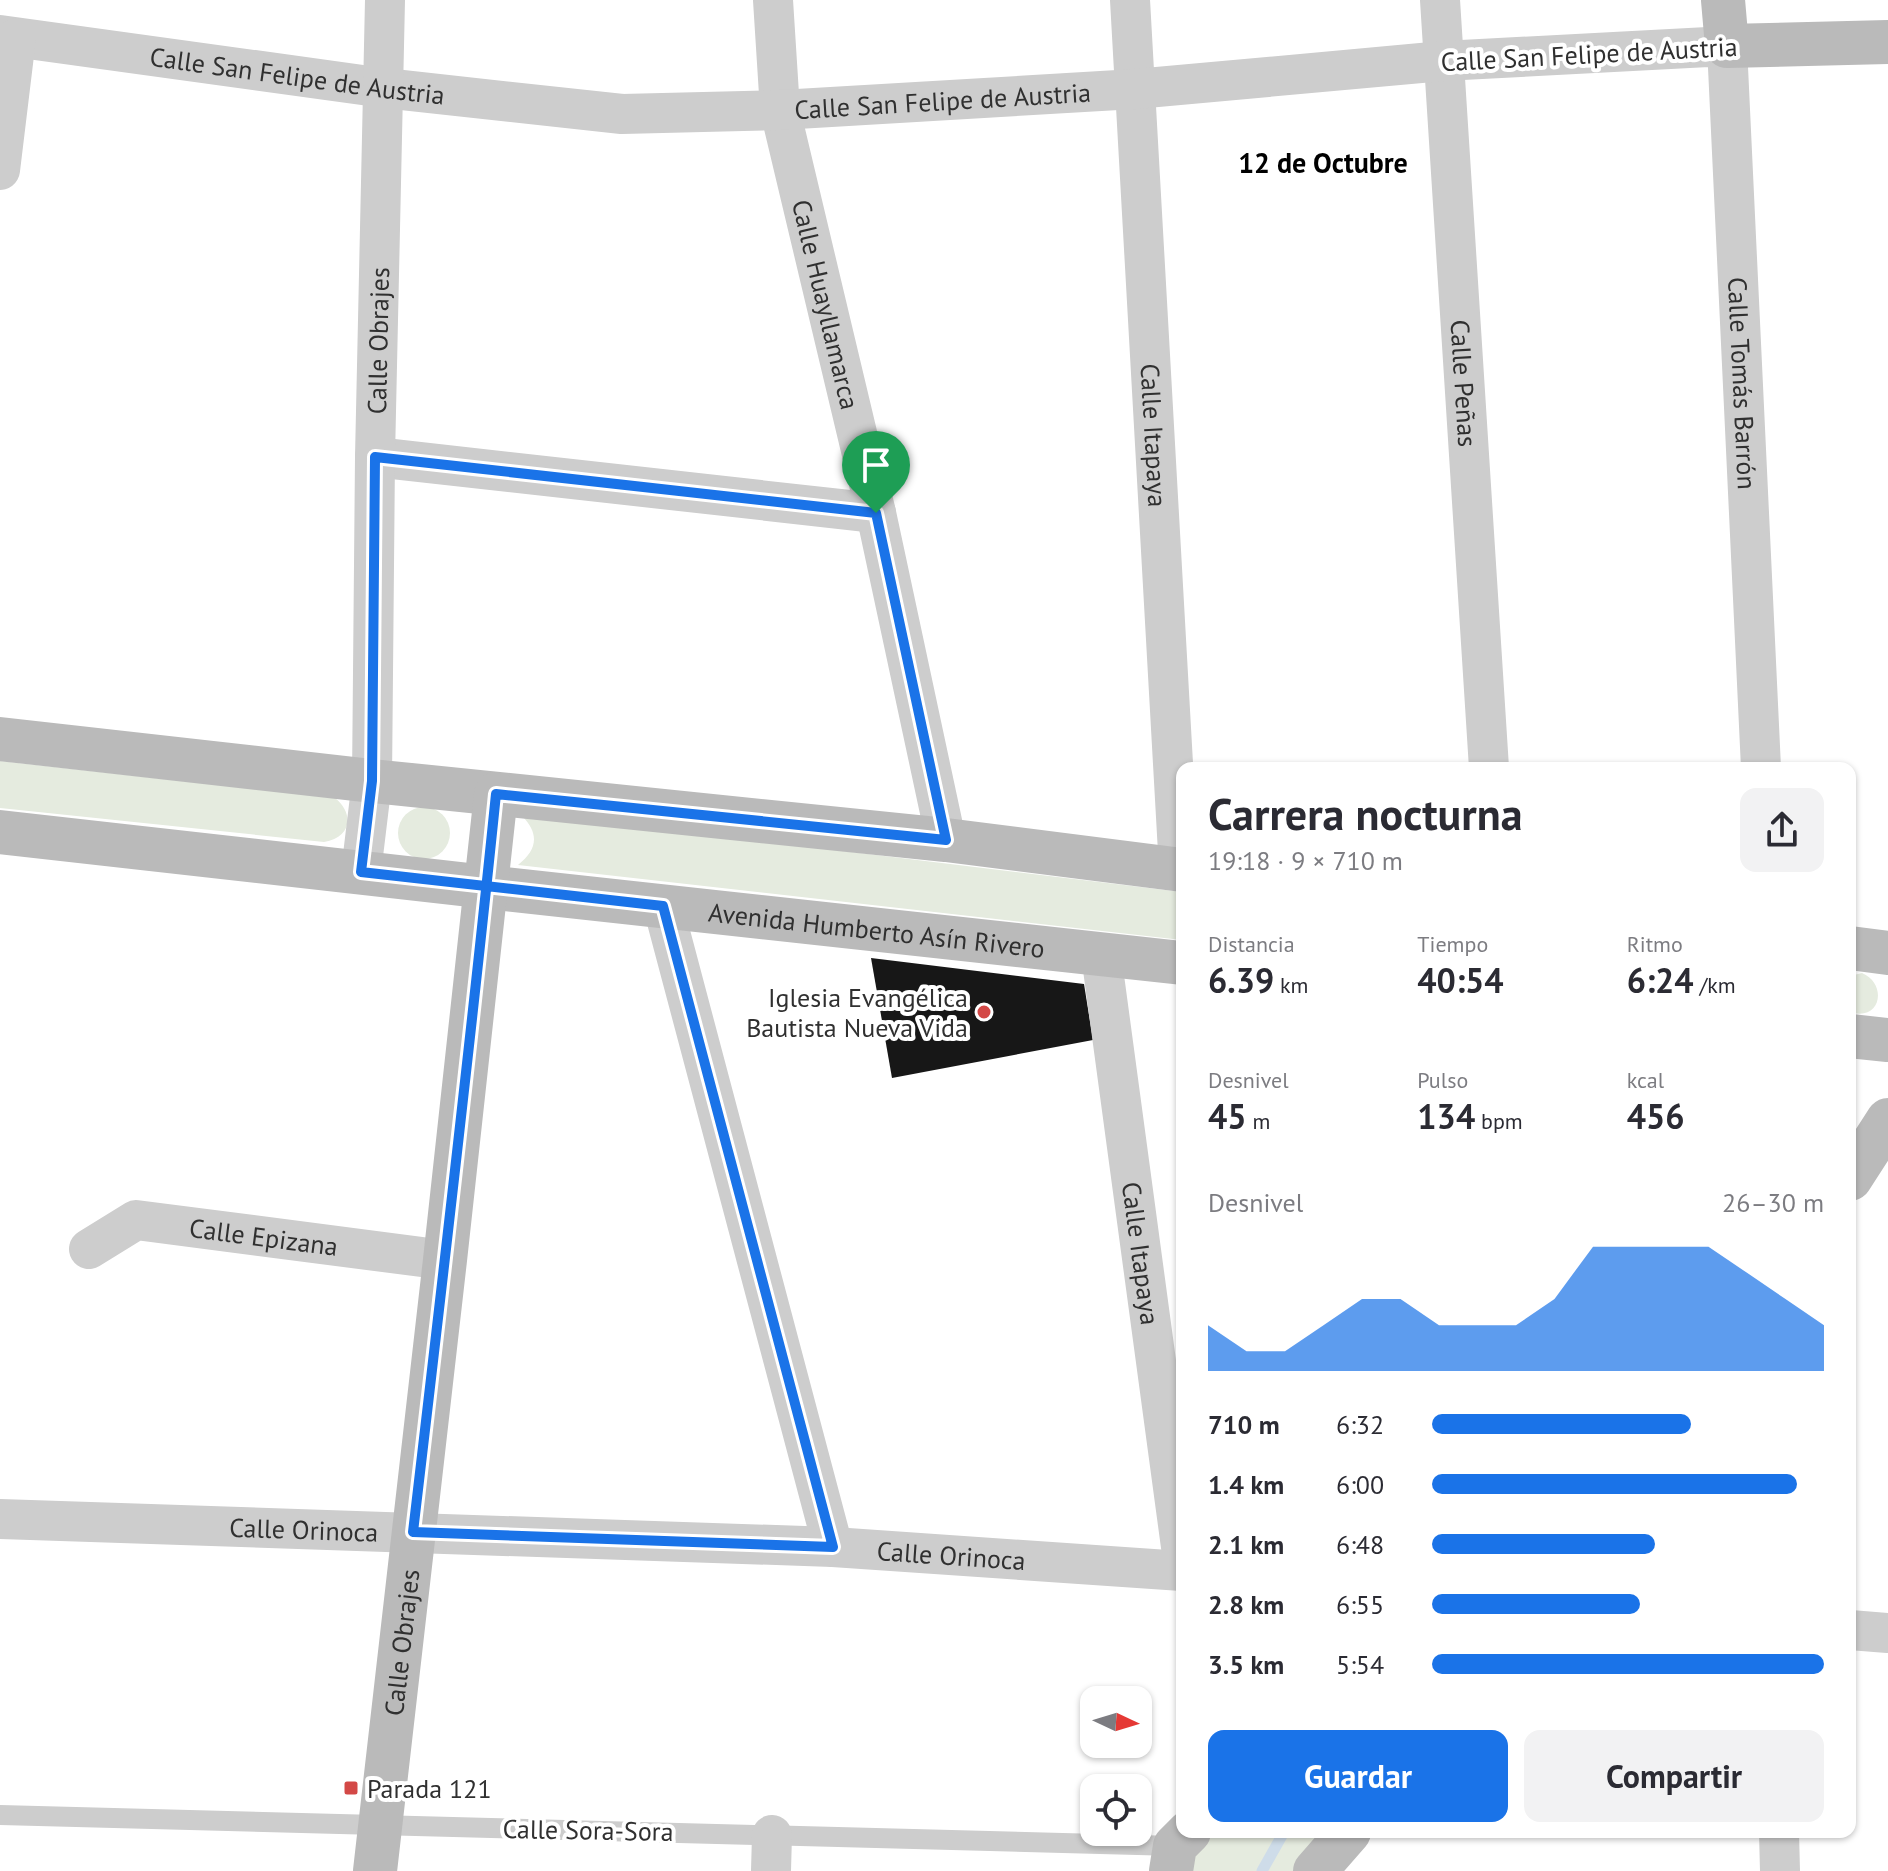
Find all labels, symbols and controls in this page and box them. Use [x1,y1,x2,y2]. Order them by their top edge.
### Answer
street label: Calle San Felipe de Austria [1440,30,1738,78]
street label: Calle San Felipe de Austria [148,39,446,111]
street label: Calle San Felipe de Austria [793,75,1092,126]
district label: 12 de Octubre [1238,144,1408,181]
street label: Calle Huayllamarca [785,196,867,413]
street label: Calle Obrajes [359,267,396,415]
street label: Calle Tomás Barrón [1721,276,1764,490]
street label: Calle Peñas [1444,319,1485,448]
street label: Calle Itapaya [1134,362,1175,508]
pin [842,431,910,513]
icon: arrive [854,443,898,487]
text: Carrera nocturna [1208,785,1523,842]
button: share [1740,788,1824,872]
text: 19:18 · 9 × 710 m [1208,844,1403,877]
street label: Avenida Humberto Asín Rivero [707,895,1046,964]
text: Distancia [1208,930,1295,958]
text: Tiempo [1417,930,1488,958]
text: Ritmo [1627,930,1683,958]
text: 6.39 [1208,958,1274,1002]
text: 40:54 [1417,958,1504,1002]
text: 6:24 [1627,958,1694,1002]
text: km [1274,971,1308,999]
text: /km [1694,971,1736,999]
place label: Iglesia Evangélica Bautista Nueva Vida [746,981,968,1044]
marker: Iglesia Evangélica Bautista Nueva Vida [975,1003,993,1021]
text: Desnivel [1208,1066,1289,1094]
text: Pulso [1417,1066,1468,1094]
text: kcal [1627,1066,1664,1094]
text: 45 [1208,1094,1247,1138]
text: 134 [1417,1094,1475,1138]
text: 456 [1627,1094,1685,1138]
text: m [1247,1107,1270,1135]
text: bpm [1475,1107,1523,1135]
street label: Calle Itapaya [1115,1180,1167,1327]
text: Desnivel [1208,1186,1303,1219]
text: 26–30 m [1722,1186,1824,1219]
street label: Calle Epizana [188,1211,340,1262]
text: 710 m [1208,1408,1280,1441]
text: 6:32 [1336,1408,1384,1441]
text: 1.4 km [1208,1468,1284,1501]
text: 6:00 [1336,1468,1384,1501]
street label: Calle Orinoca [229,1510,379,1548]
text: 2.1 km [1208,1528,1284,1561]
text: 6:48 [1336,1528,1384,1561]
street label: Calle Orinoca [876,1534,1027,1577]
street label: Calle Obrajes [376,1567,426,1718]
text: 2.8 km [1208,1588,1284,1621]
text: 6:55 [1336,1588,1384,1621]
text: 3.5 km [1208,1648,1284,1681]
text: 5:54 [1336,1648,1384,1681]
north arrow [1080,1686,1152,1758]
map controls [1080,1686,1152,1846]
button: Guardar [1208,1730,1508,1822]
button: Compartir [1524,1730,1824,1822]
place label: Parada 121 [367,1772,492,1805]
button: locate [1080,1774,1152,1846]
marker: Parada 121 [342,1779,360,1797]
street label: Calle Sora-Sora [502,1812,674,1848]

